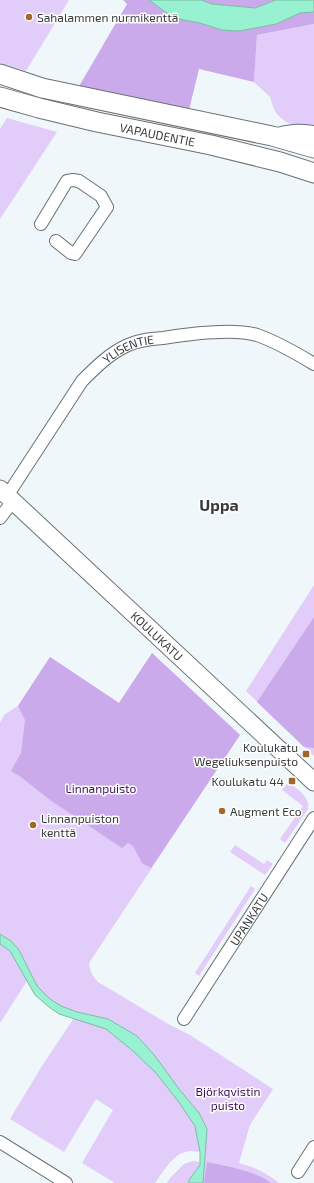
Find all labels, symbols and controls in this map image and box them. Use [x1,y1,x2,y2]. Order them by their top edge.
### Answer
place label: Sahalammen nurmikenttä [37,10,178,24]
marker: Sahalammen nurmikenttä [24,12,34,22]
street label: VAPAUDENTIE [119,120,197,149]
street label: YLISENTIE [100,332,155,366]
district label: Uppa [199,495,239,514]
street label: KOULUKATU [128,608,186,663]
place label: Koulukatu Wegeliuksenpuisto [194,740,298,768]
marker: Koulukatu Wegeliuksenpuisto [301,749,311,759]
place label: Koulukatu 44 [211,774,284,788]
marker: Koulukatu 44 [287,776,297,786]
park label: Linnanpuisto [66,781,137,795]
place label: Augment Eco [230,804,302,818]
marker: Augment Eco [217,806,227,816]
place label: Linnanpuiston kenttä [41,811,119,839]
marker: Linnanpuiston kenttä [28,820,38,830]
street label: UPANKATU [227,890,271,948]
park label: Björkqvistin puisto [196,1084,260,1112]

